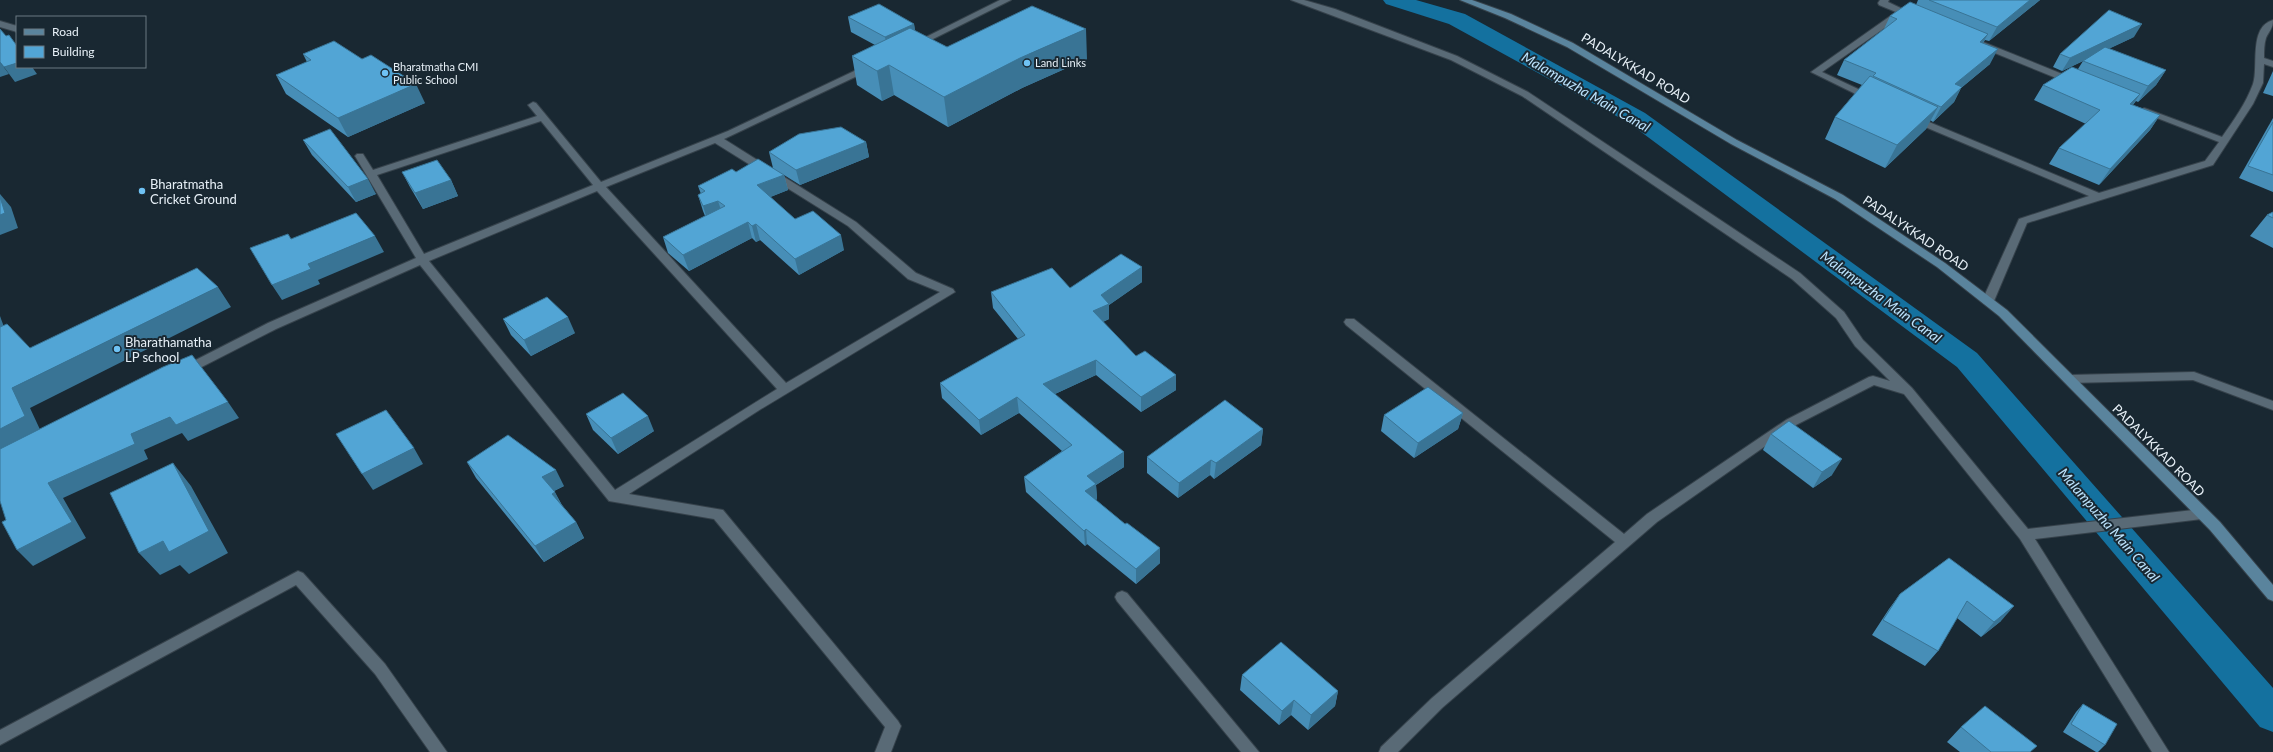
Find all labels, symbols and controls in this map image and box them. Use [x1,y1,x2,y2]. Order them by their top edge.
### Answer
legend [16,16,146,68]
text: Road [52,24,79,39]
street label: PADALYKKAD ROAD [1579,29,1693,107]
text: Building [52,44,95,59]
water label: Malampuzha Main Canal [1519,48,1653,135]
place label: Land Links [1035,56,1086,69]
marker: Land Links [1022,58,1032,68]
place label: Bharatmatha CMI Public School [393,60,478,86]
marker: Bharatmatha CMI Public School [380,68,390,78]
place label: Bharatmatha Cricket Ground [150,176,237,207]
marker: Bharatmatha Cricket Ground [137,186,147,196]
street label: PADALYKKAD ROAD [1860,192,1972,274]
water label: Malampuzha Main Canal [1817,247,1945,346]
place label: Bharathamatha LP school [125,334,212,365]
marker: Bharathamatha LP school [112,344,122,354]
street label: PADALYKKAD ROAD [2109,400,2209,500]
water label: Malampuzha Main Canal [2055,464,2163,585]

